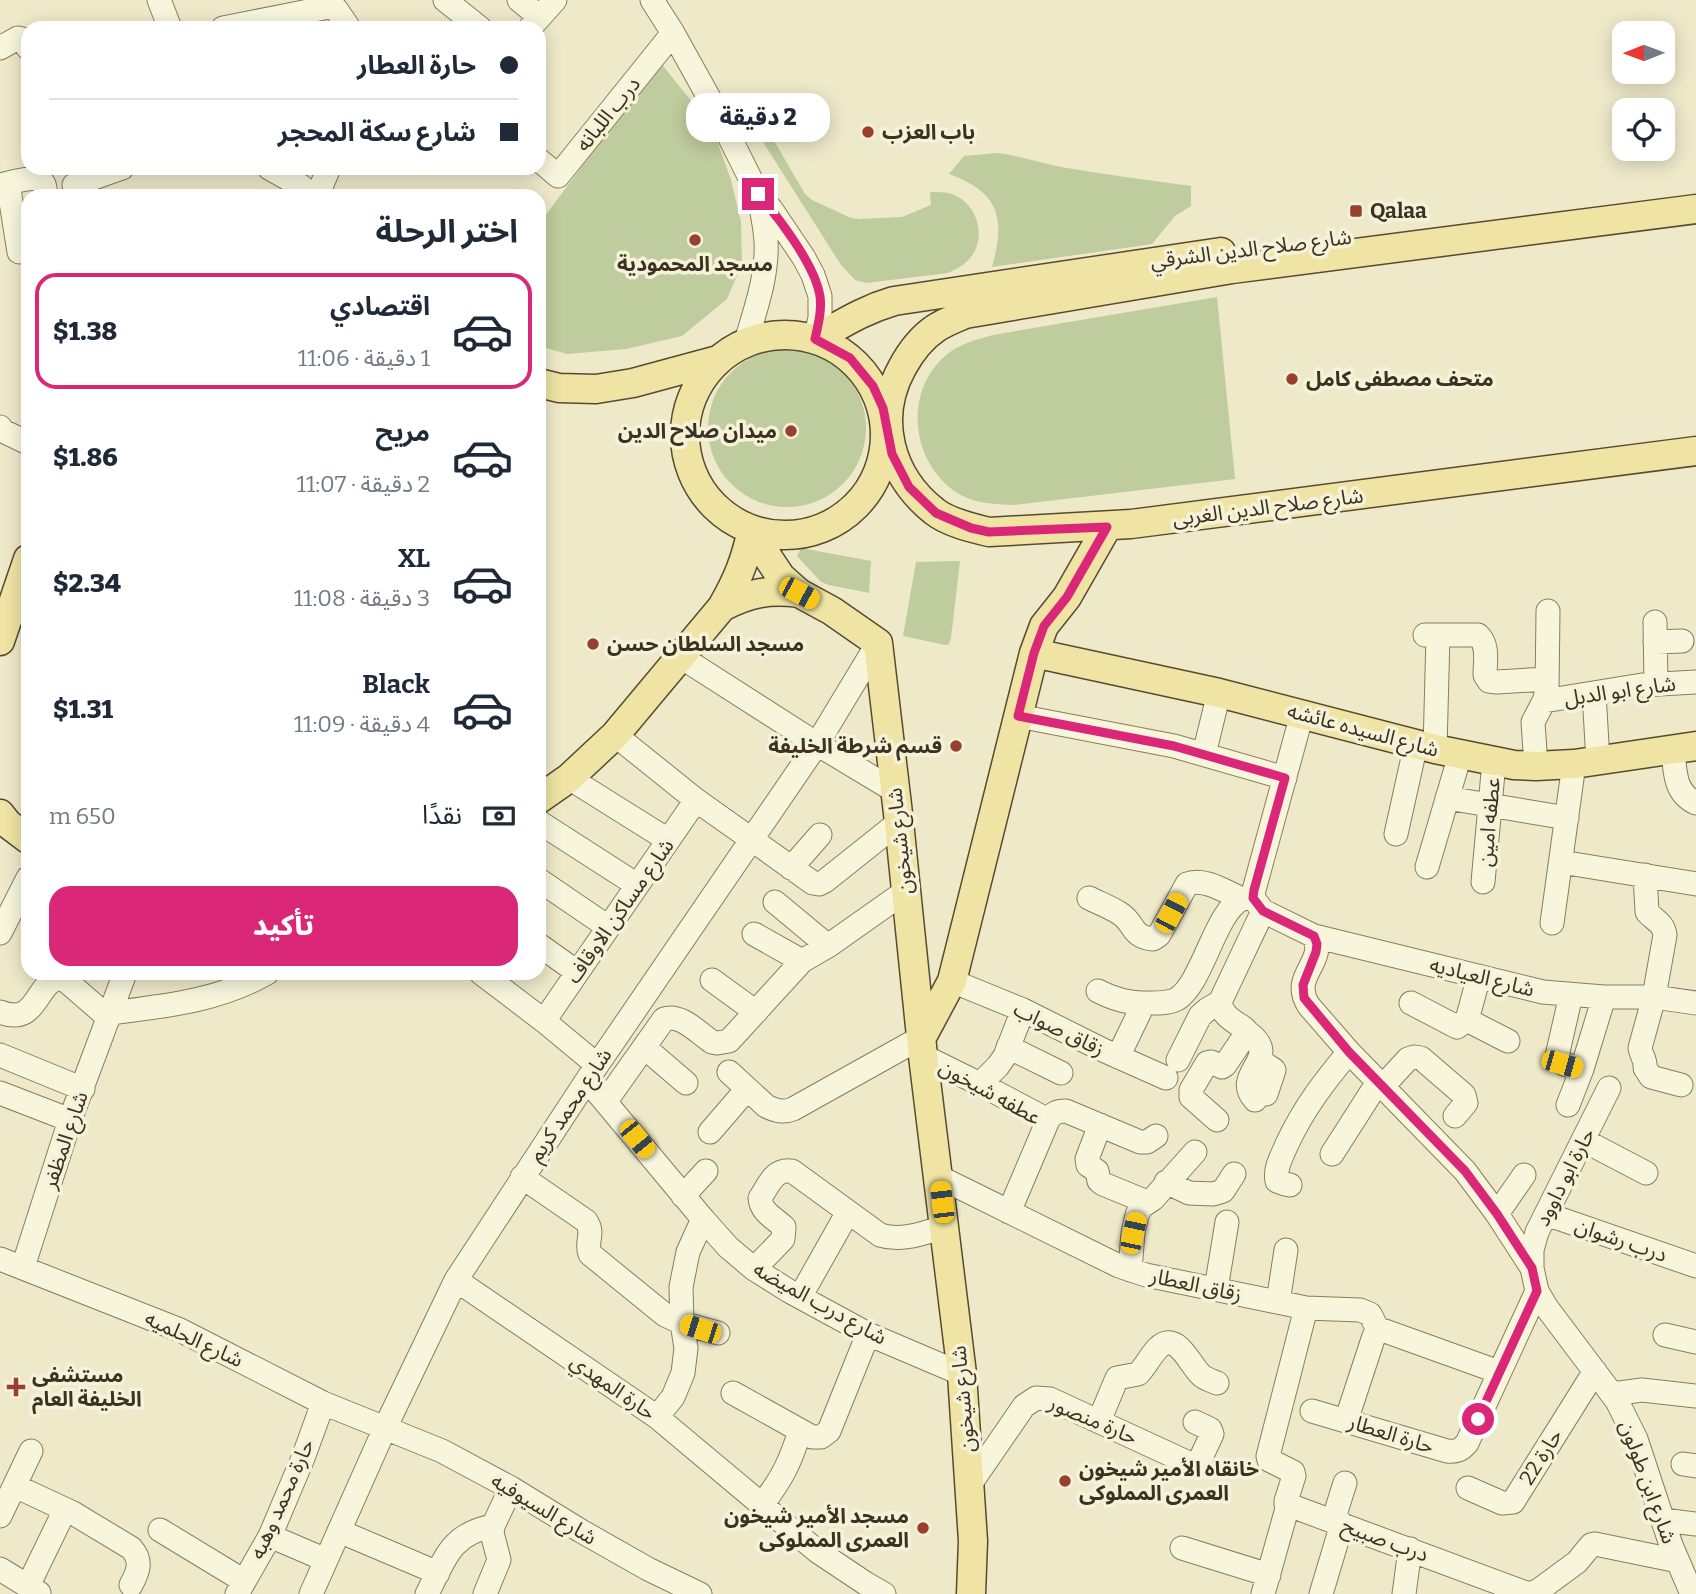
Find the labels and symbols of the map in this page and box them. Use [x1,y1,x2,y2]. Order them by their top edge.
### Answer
north arrow [1612,21,1675,84]
street label: درب اللبانه [570,71,646,157]
callout: 2 دقيقة [686,92,830,142]
place label: باب العزب [882,119,975,145]
marker: باب العزب [860,124,876,140]
route end [742,178,774,210]
place label: Qalaa [1370,198,1427,224]
marker: Qalaa [1348,203,1364,219]
street label: شارع صلاح الدين الشرقي [1149,224,1353,277]
marker: مسجد المحمودية [687,232,703,248]
place label: مسجد المحمودية [617,251,773,277]
place label: متحف مصطفى كامل [1306,366,1494,392]
marker: متحف مصطفى كامل [1284,371,1300,387]
place label: ميدان صلاح الدين [618,418,777,446]
marker: ميدان صلاح الدين [783,423,799,439]
street label: شارع صلاح الدين الغربى [1171,482,1365,534]
car [776,574,823,612]
place label: مسجد السلطان حسن [607,631,804,657]
marker: مسجد السلطان حسن [585,636,601,652]
street label: شارع ابو الدبل [1562,670,1678,714]
street label: شارع السيده عائشه [1284,697,1441,765]
place label: قسم شرطة الخليفة [768,733,942,761]
marker: قسم شرطة الخليفة [948,738,964,754]
street label: عطفه امين [1472,776,1506,868]
street label: شارع شيخون [881,786,921,896]
street label: شارع مساكن الاوقاف [560,833,681,990]
car [1152,890,1191,936]
street label: شارع العياديه [1426,951,1537,1004]
street label: زقاق صواب [1009,996,1109,1062]
street label: شارع محمد كريم [522,1043,619,1168]
car [1539,1048,1586,1080]
street label: عطفه شيخون [935,1053,1045,1131]
street label: شارع المظفر [36,1088,96,1194]
car [616,1116,659,1162]
street label: حارة ابو داوود [1529,1124,1601,1230]
car [930,1180,955,1224]
car [1119,1210,1148,1256]
street label: درب رشوان [1572,1212,1670,1268]
street label: شارع درب الميضه [748,1256,891,1352]
street label: زقاق العطار [1147,1262,1244,1307]
street label: شارع الحلميه [140,1305,247,1375]
car [677,1313,724,1345]
street label: شارع شيخون [945,1344,983,1453]
street label: حارة المهدي [564,1348,661,1428]
place label: مستشفى الخليفة العام [32,1362,142,1415]
marker: مستشفى الخليفة العام [6,1377,26,1397]
street label: حارة منصور [1044,1389,1141,1450]
route start [1462,1403,1494,1435]
street label: حارة العطار [1344,1408,1437,1459]
street label: شارع ابن طولون [1612,1417,1682,1548]
street label: حارة 22 [1514,1424,1568,1490]
street label: حارة محمد وهبه [244,1435,320,1563]
place label: خانقاه الأمير شيخون العمرى المملوكى [1079,1456,1259,1506]
street label: شارع السيوفيه [485,1467,602,1552]
marker: خانقاه الأمير شيخون العمرى المملوكى [1057,1473,1073,1489]
place label: مسجد الأمير شيخون العمرى المملوكى [724,1503,909,1553]
street label: درب صبيح [1337,1512,1432,1570]
marker: مسجد الأمير شيخون العمرى المملوكى [915,1520,931,1536]

